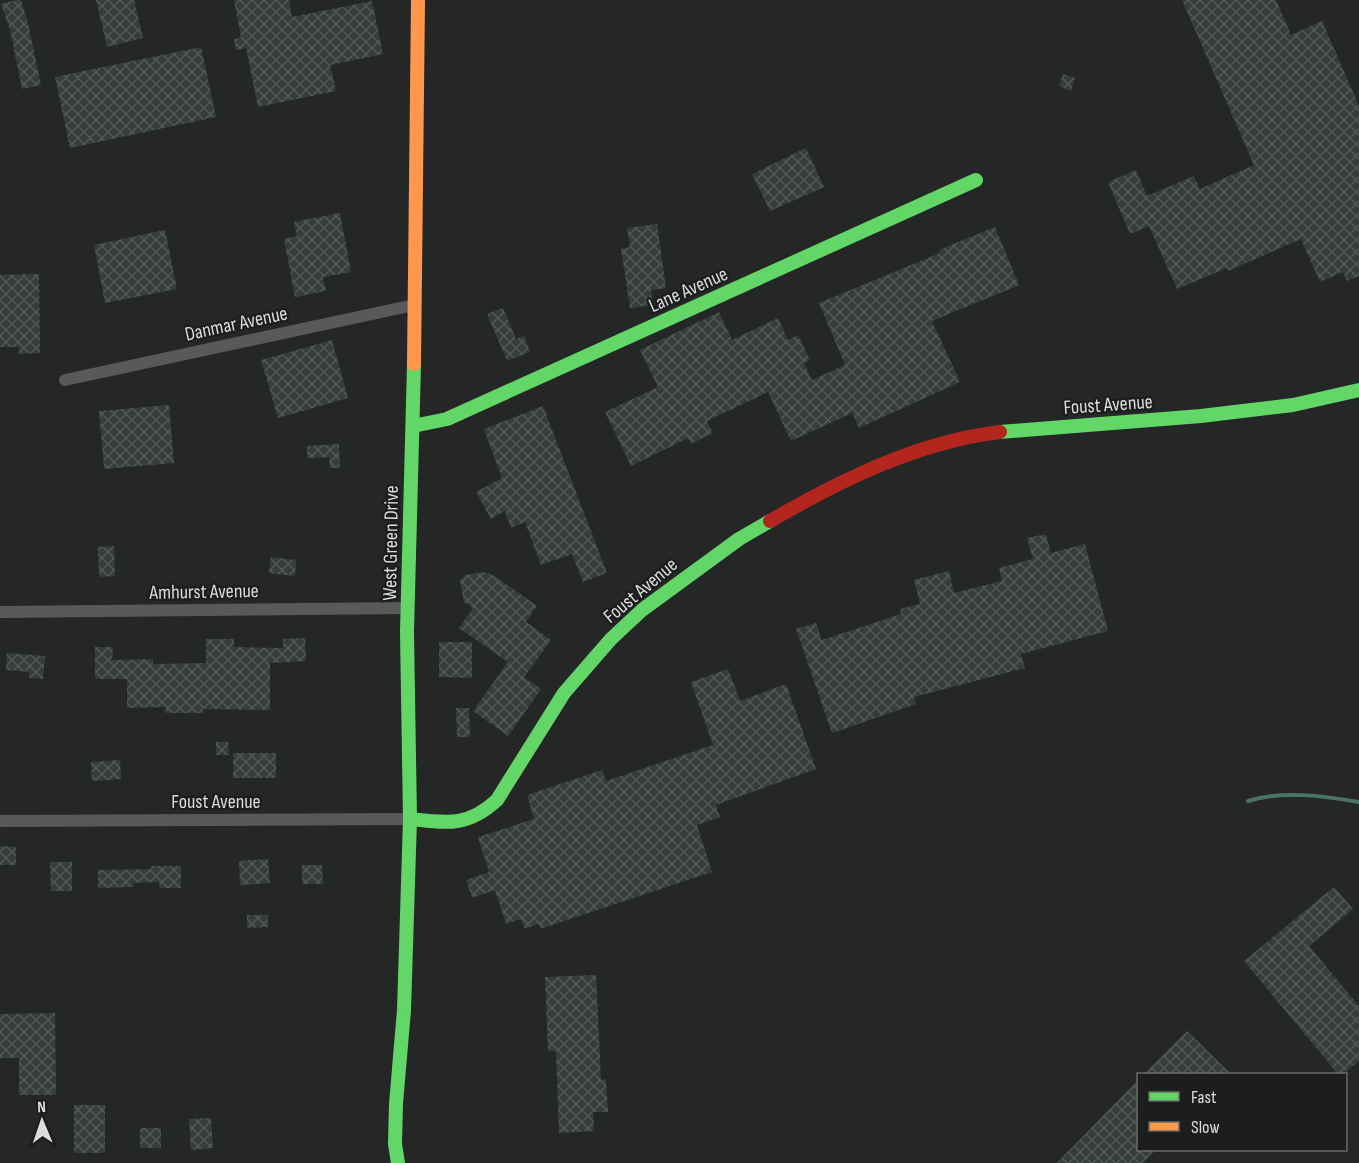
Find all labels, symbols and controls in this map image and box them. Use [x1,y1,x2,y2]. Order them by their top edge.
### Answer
street label: Lane Avenue [645,262,732,318]
street label: Danmar Avenue [183,301,290,347]
street label: Foust Avenue [1063,390,1153,420]
street label: West Green Drive [378,485,404,601]
street label: Foust Avenue [599,553,683,629]
street label: Amhurst Avenue [148,579,259,605]
street label: Foust Avenue [171,790,261,814]
legend [1137,1073,1347,1151]
text: Fast [1191,1087,1217,1108]
north arrow [12,1091,72,1151]
text: N [37,1098,46,1117]
text: Slow [1191,1117,1220,1138]

